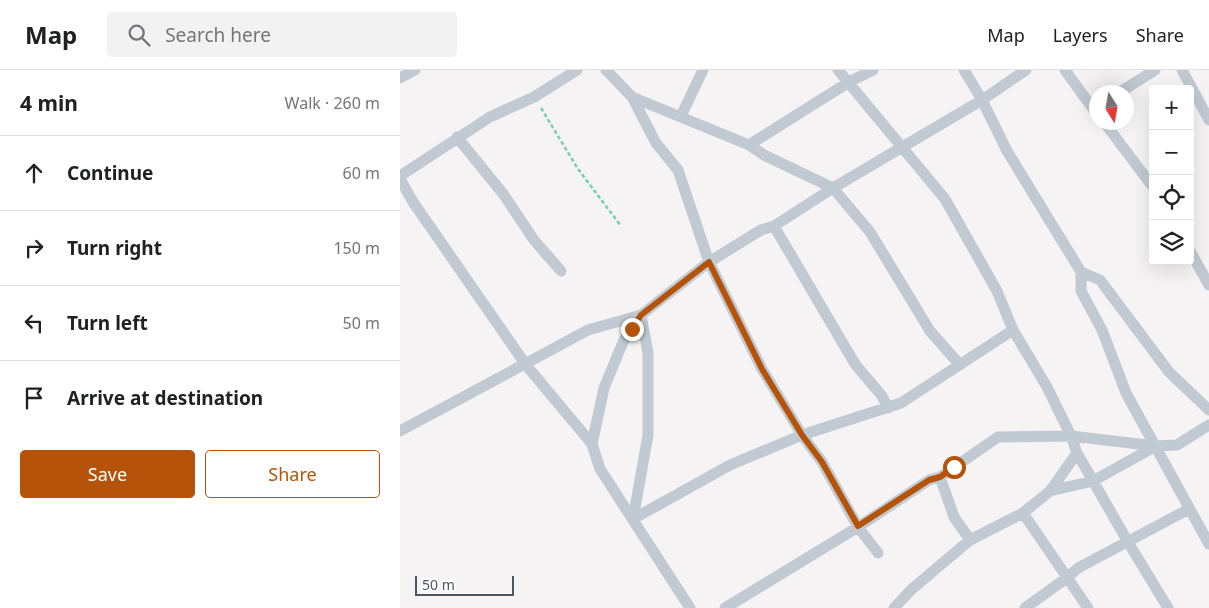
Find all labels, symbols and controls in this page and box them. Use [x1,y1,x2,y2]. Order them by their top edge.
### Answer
search box [107,12,457,57]
text: Map [25,18,77,51]
icon: search [125,21,153,49]
text: Search here [165,22,271,48]
text: Map [987,23,1025,47]
text: Layers [1053,23,1108,47]
text: Share [1136,23,1184,47]
north arrow [1089,85,1134,130]
map controls [1149,85,1194,265]
button: + [1149,85,1194,130]
text: 4 min [20,89,78,117]
text: Walk · 260 m [285,92,380,114]
button: − [1149,130,1194,175]
icon: ahead [20,159,48,187]
text: Continue [67,160,153,186]
text: 60 m [343,162,380,184]
button: locate [1149,175,1194,220]
button: layers [1149,220,1194,265]
icon: right [20,234,48,262]
text: Turn right [67,235,162,261]
text: 150 m [333,237,380,259]
icon: left [20,309,48,337]
text: Turn left [67,310,148,336]
text: 50 m [343,312,380,334]
route end [621,318,644,341]
icon: arrive [20,384,48,412]
text: Arrive at destination [67,385,263,411]
button: Save [20,450,195,498]
button: Share [205,450,380,498]
route start [943,456,966,479]
scale bar [415,573,514,596]
text: 50 m [422,575,455,594]

